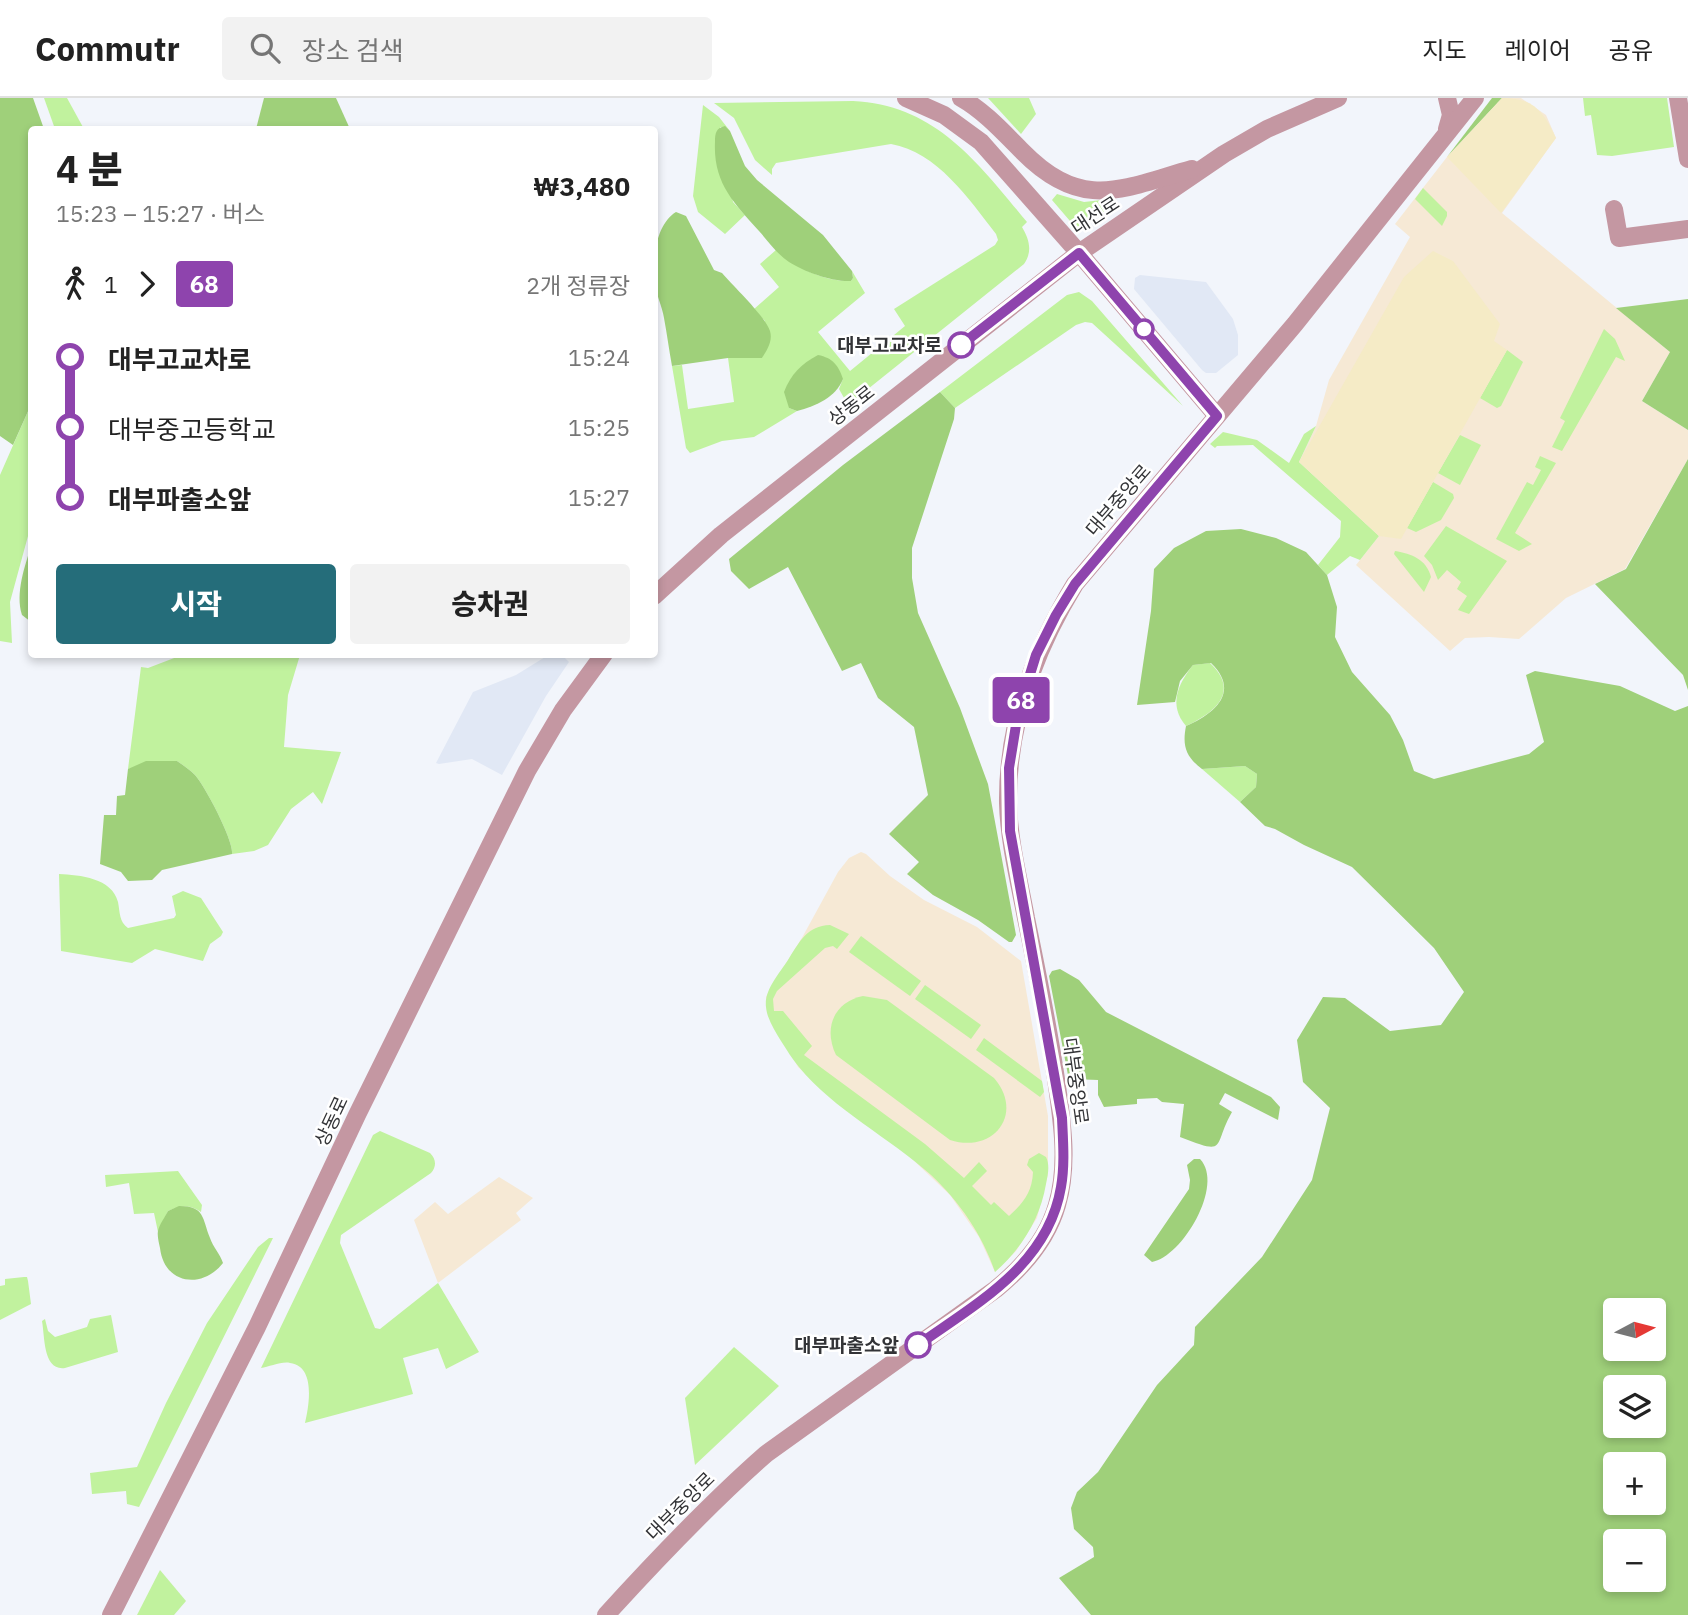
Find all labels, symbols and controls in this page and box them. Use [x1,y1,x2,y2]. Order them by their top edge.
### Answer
search box [222,17,712,80]
text: Commutr [35,27,180,70]
icon: search [246,29,284,67]
text: 장소 검색 [302,33,404,67]
text: 지도 [1422,34,1467,66]
text: 레이어 [1505,34,1571,66]
text: 공유 [1609,34,1653,66]
text: 4 분 [56,144,123,193]
text: ₩3,480 [533,169,630,203]
street label: 대선로 [1066,191,1124,239]
text: 15:23 – 15:27 · 버스 [56,198,265,228]
icon: walk [56,265,94,303]
icon: forward [128,265,166,303]
text: 68 [190,268,219,300]
text: 1 [104,269,118,299]
text: 2개 정류장 [526,270,630,300]
unlabelled marker [1134,319,1154,339]
marker: 대부고교차로 [948,332,974,358]
place label: 대부고교차로 [837,333,942,357]
text: 대부고교차로 [108,342,252,376]
text: 15:24 [568,342,630,372]
street label: 상동로 [823,379,879,431]
text: 대부중고등학교 [108,412,275,446]
text: 15:25 [568,412,630,442]
street label: 대부중앙로 [1080,459,1156,541]
text: 대부파출소앞 [108,482,252,516]
text: 15:27 [568,482,630,512]
button: 시작 [56,564,336,644]
button: 승차권 [350,564,630,644]
line badge: 68 [990,677,1052,723]
text: 68 [1007,684,1035,716]
street label: 대부중앙로 [1058,1036,1094,1126]
street label: 상동로 [309,1092,353,1150]
north arrow [1603,1298,1666,1362]
map controls [1603,1298,1666,1592]
marker: 대부파출소앞 [905,1332,931,1358]
place label: 대부파출소앞 [794,1333,899,1357]
button: layers [1603,1375,1666,1438]
button: + [1603,1452,1666,1515]
street label: 대부중앙로 [641,1467,719,1545]
button: − [1603,1529,1666,1592]

